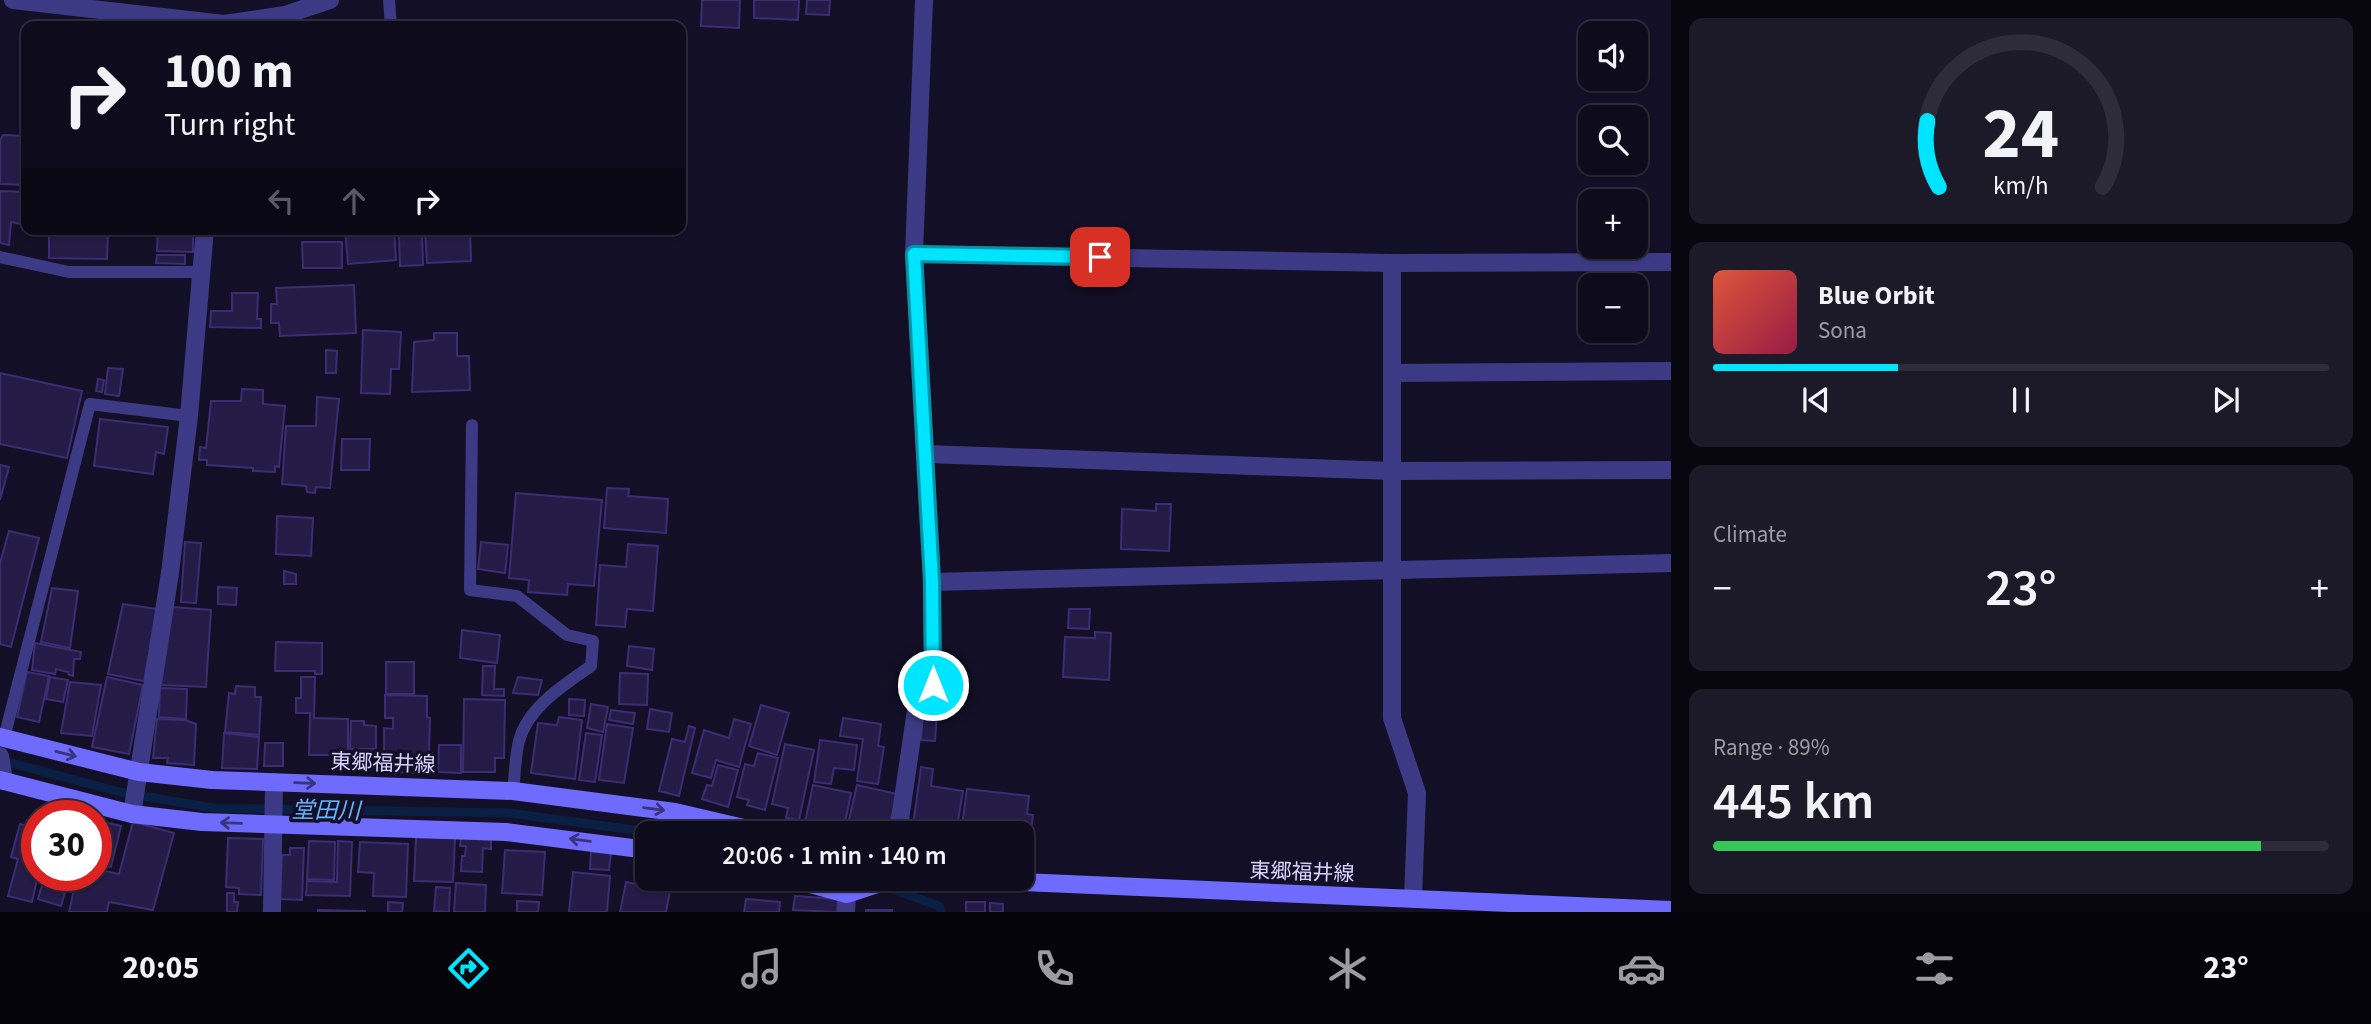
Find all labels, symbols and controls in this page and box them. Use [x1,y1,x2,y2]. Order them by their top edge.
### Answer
map controls [1578,21,1648,343]
button: sound [1578,21,1648,91]
text: 100 m [164,37,293,107]
icon: right [49,49,140,140]
text: 24 [1983,82,2059,186]
text: Turn right [164,102,295,148]
button: search [1578,105,1648,175]
text: km/h [1993,168,2049,204]
icon: left [262,182,300,220]
icon: ahead [335,182,373,220]
icon: right [408,182,446,220]
button: + [1578,189,1648,259]
pin [1070,227,1130,287]
icon: arrive [1081,238,1119,276]
button: − [1578,273,1648,343]
text: Blue Orbit [1818,277,1935,314]
text: Sona [1818,314,1867,347]
icon: previous [1797,381,1835,419]
icon: pause [2002,381,2040,419]
icon: next [2207,381,2245,419]
text: Climate [1713,518,1787,551]
text: 23° [1985,552,2057,626]
text: − [1713,562,1732,616]
text: + [2310,562,2329,616]
position arrow [896,648,970,722]
text: Range · 89% [1713,731,1830,764]
street label: 東郷福井線 [330,746,436,780]
one-way arrow [54,748,77,761]
text: 445 km [1713,765,1874,839]
one-way arrow [293,776,316,789]
water label: 堂田川 [291,793,364,828]
speed limit sign: 30 [21,800,112,891]
one-way arrow [642,803,664,816]
one-way arrow [219,817,242,830]
one-way arrow [569,833,592,846]
text: 20:06 · 1 min · 140 m [722,837,947,874]
street label: 東郷福井線 [1249,855,1355,889]
icon: directions [444,944,493,993]
icon: music [737,944,786,993]
icon: phone [1030,944,1079,993]
icon: climate [1323,944,1372,993]
icon: car [1617,944,1666,993]
icon: filters [1910,944,1959,993]
text: 20:05 [122,945,199,991]
text: 23° [2203,945,2249,991]

